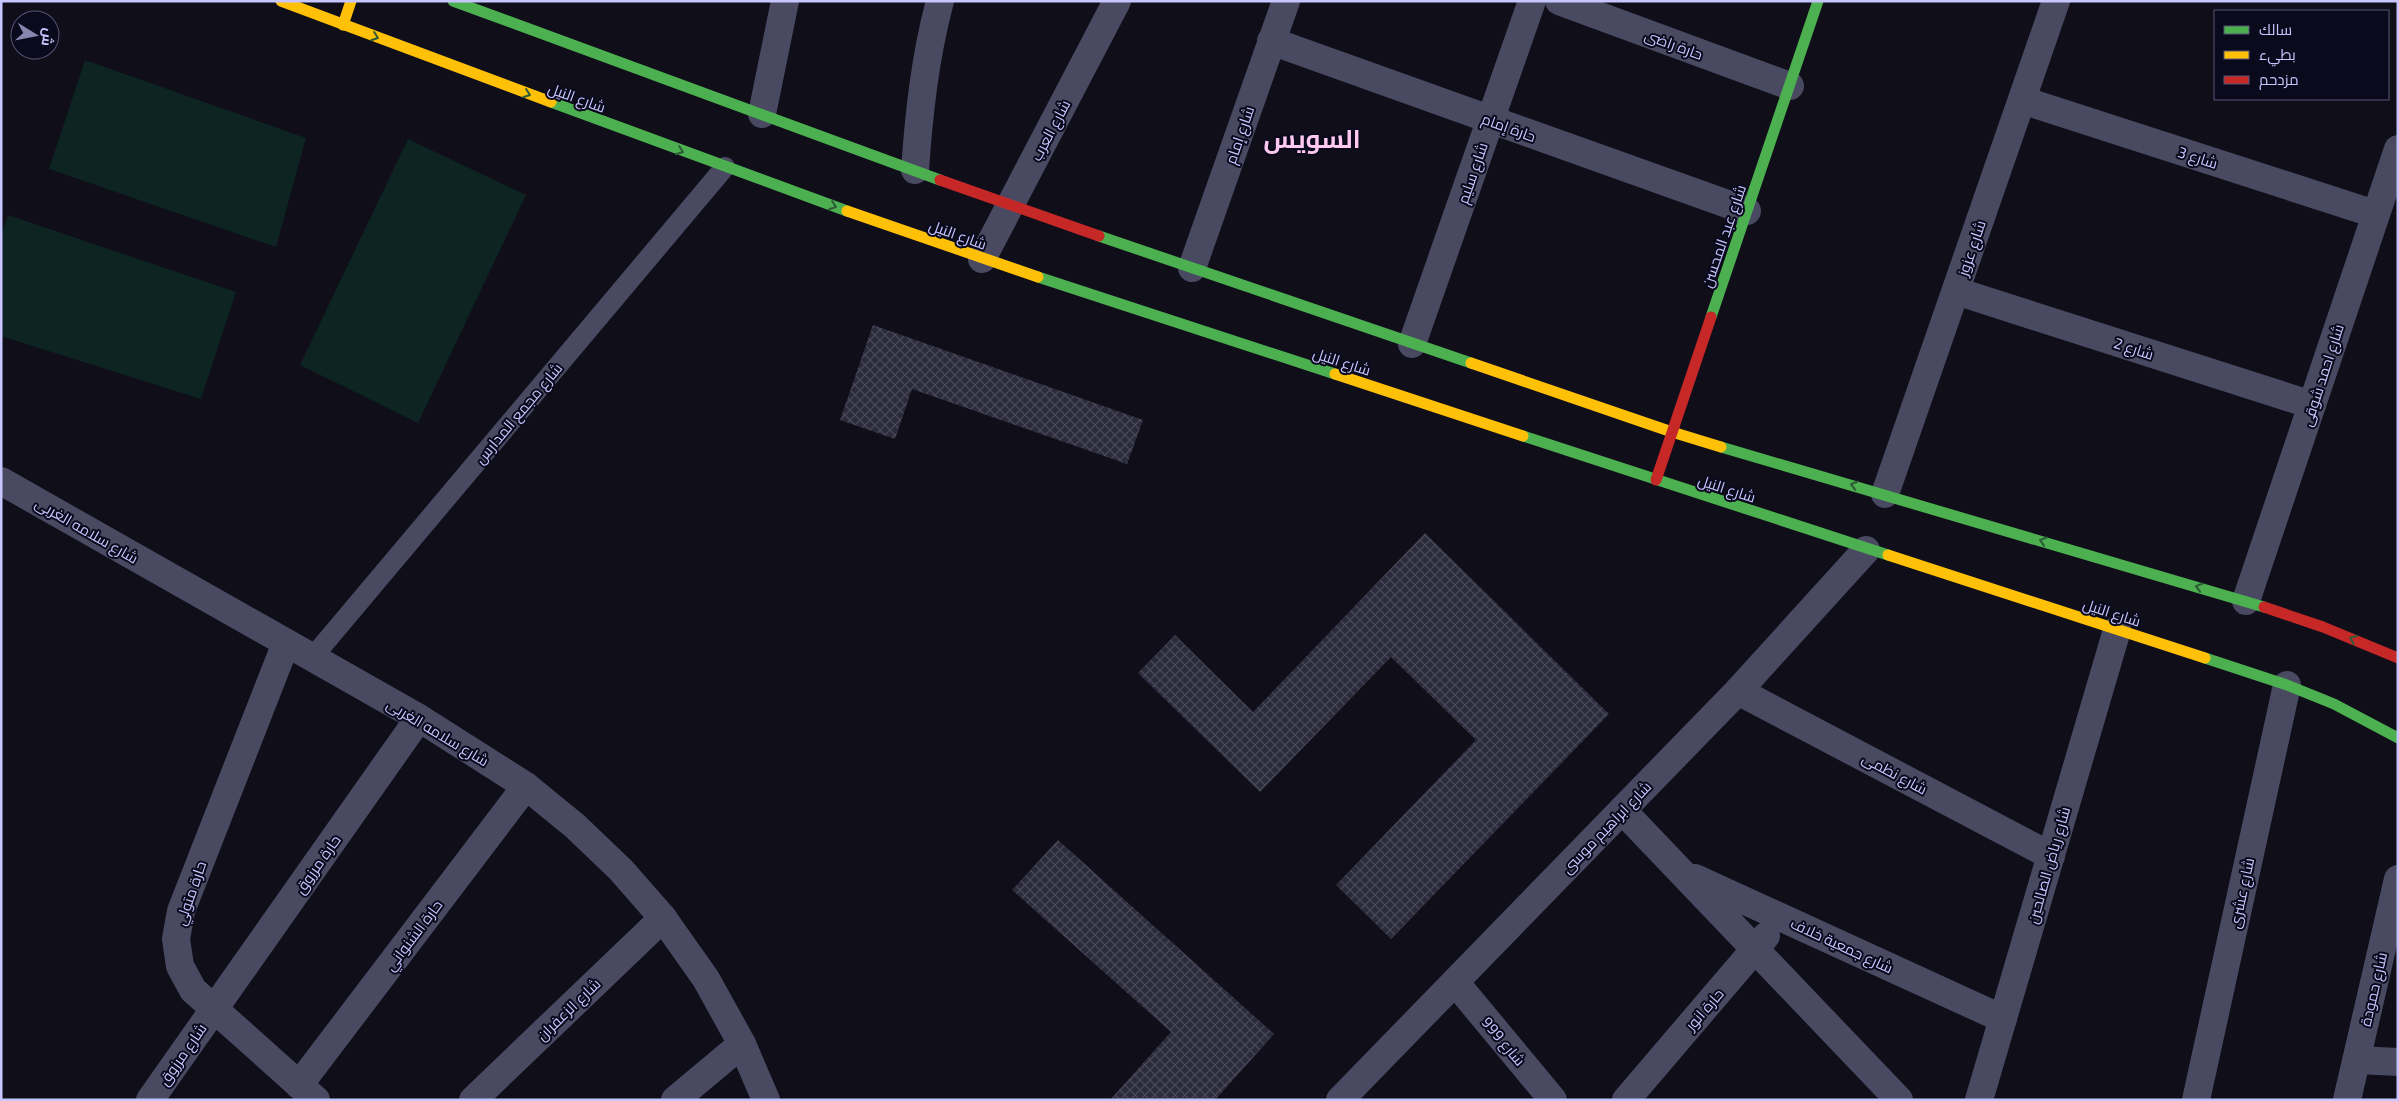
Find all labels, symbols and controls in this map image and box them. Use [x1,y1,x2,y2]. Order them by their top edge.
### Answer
north arrow [10,10,60,60]
legend [2214,10,2389,100]
text: سالك [2259,20,2292,38]
street label: حارة راضى [1642,25,1706,65]
text: ش [37,27,58,48]
one-way arrow [370,31,379,42]
text: بطيء [2259,45,2296,67]
text: مزدحم [2259,70,2299,90]
street label: شارع النيل [545,78,608,119]
one-way arrow [523,88,531,98]
street label: شارع العرب [1026,96,1076,165]
street label: شارع إمام [1221,104,1260,167]
street label: حارة إمام [1479,109,1539,147]
district label: السويس [1263,123,1361,154]
street label: شارع سليم [1453,140,1494,207]
street label: شارع 3 [2175,142,2220,175]
one-way arrow [675,144,684,155]
street label: شارع عبد المحسن [1697,182,1752,291]
one-way arrow [828,200,836,210]
street label: شارع النيل [926,215,989,256]
street label: شارع عزوز [1953,218,1992,280]
street label: شارع احمد شوقى [2297,321,2350,429]
street label: شارع 2 [2111,333,2156,366]
street label: شارع النيل [1310,343,1373,382]
street label: شارع مجمع المدارس [470,359,568,469]
street label: شارع النيل [1695,470,1758,509]
one-way arrow [1850,480,1859,490]
street label: شارع سلامه الغربى [31,493,142,569]
one-way arrow [2040,536,2048,546]
one-way arrow [2196,582,2204,592]
street label: شارع النيل [2080,594,2143,633]
one-way arrow [2349,635,2358,646]
street label: شارع سلامه الغربى [382,694,492,772]
street label: شارع نظمى [1858,748,1931,800]
street label: شارع ابراهيم موسى [1557,777,1657,879]
street label: شارع رياض الصالحين [2023,805,2076,926]
street label: حارة مرزوق [290,831,346,898]
street label: شارع عشرى [2225,856,2260,931]
street label: حارة متولي [171,858,213,929]
street label: حارة الشنواني [380,896,449,976]
street label: شارع جمعية خلاف [1787,913,1896,979]
street label: شارع حمودة [2356,950,2393,1028]
street label: شارع الزعفران [532,974,606,1046]
street label: حارة انور [1680,984,1728,1035]
street label: شارع 999 [1476,1013,1530,1071]
street label: شارع مرزوق [154,1020,212,1090]

